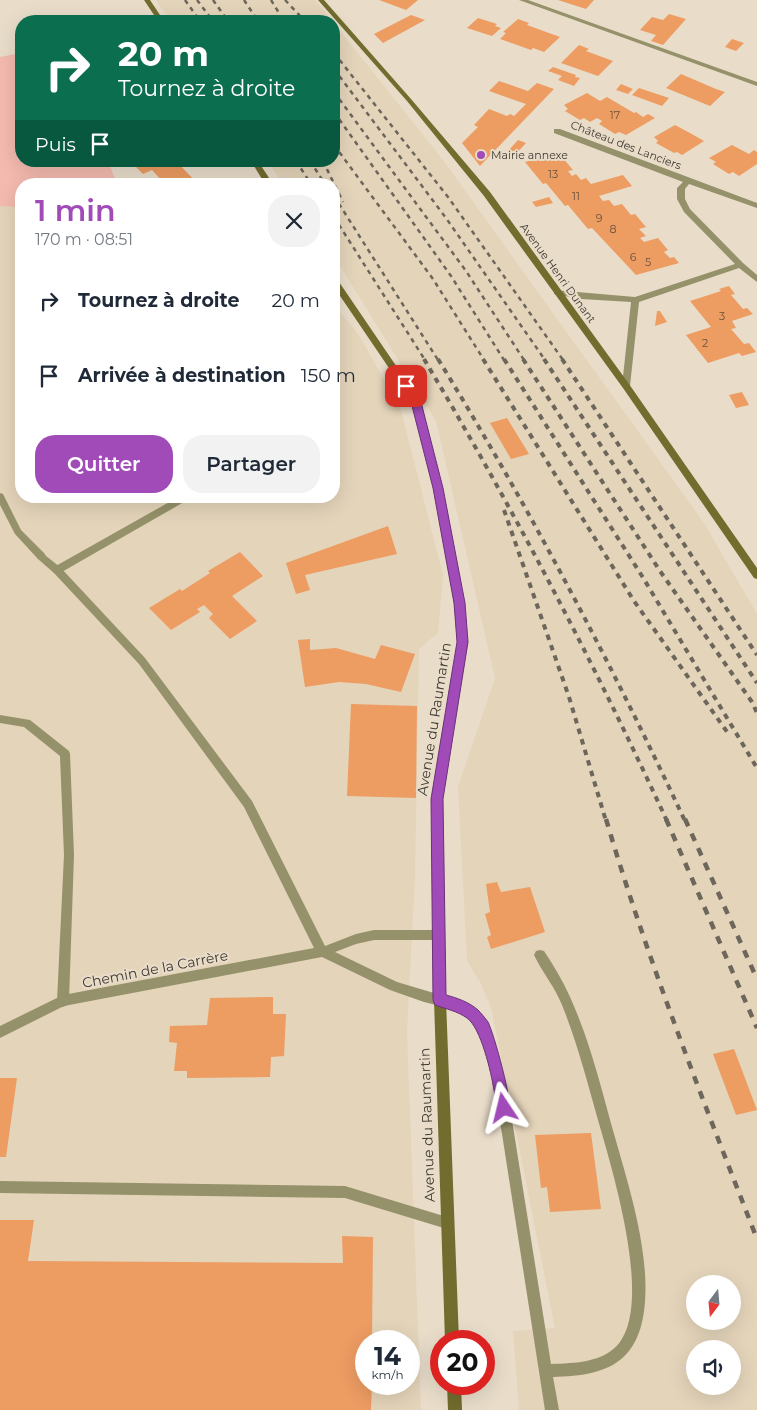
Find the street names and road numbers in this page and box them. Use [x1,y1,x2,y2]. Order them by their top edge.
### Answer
street label: Château des Lanciers [569,117,684,173]
street label: Avenue Henri Dunant [517,220,599,326]
street label: Avenue du Raumartin [413,641,455,797]
street label: Chemin de la Carrère [81,946,229,992]
street label: Avenue du Raumartin [415,1047,439,1203]

